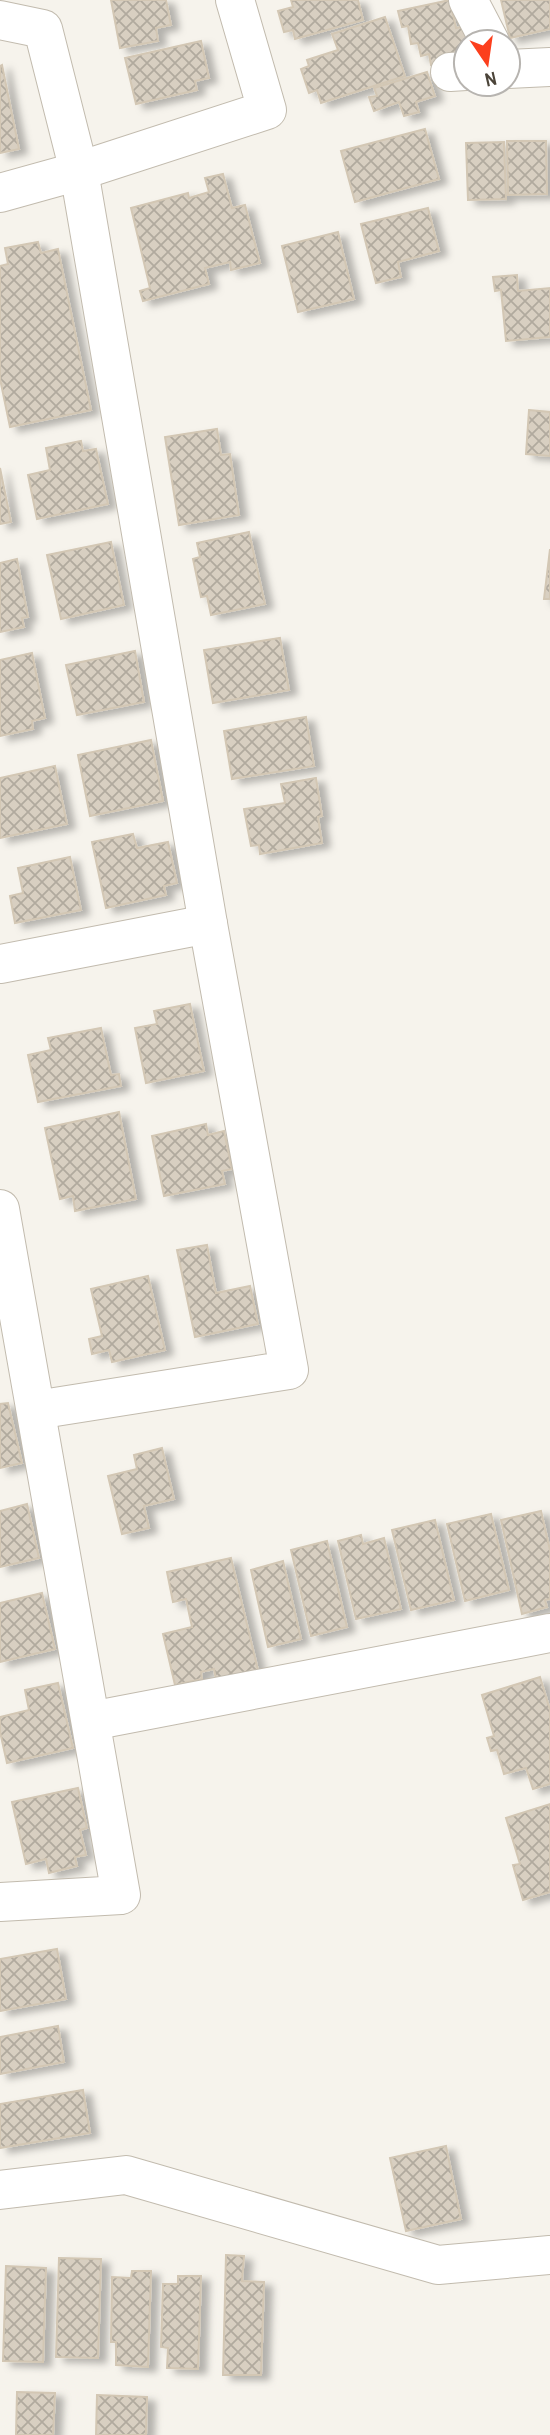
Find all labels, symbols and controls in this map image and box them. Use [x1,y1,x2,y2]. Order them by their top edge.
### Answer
north arrow [452,28,522,98]
text: N [482,66,499,93]

